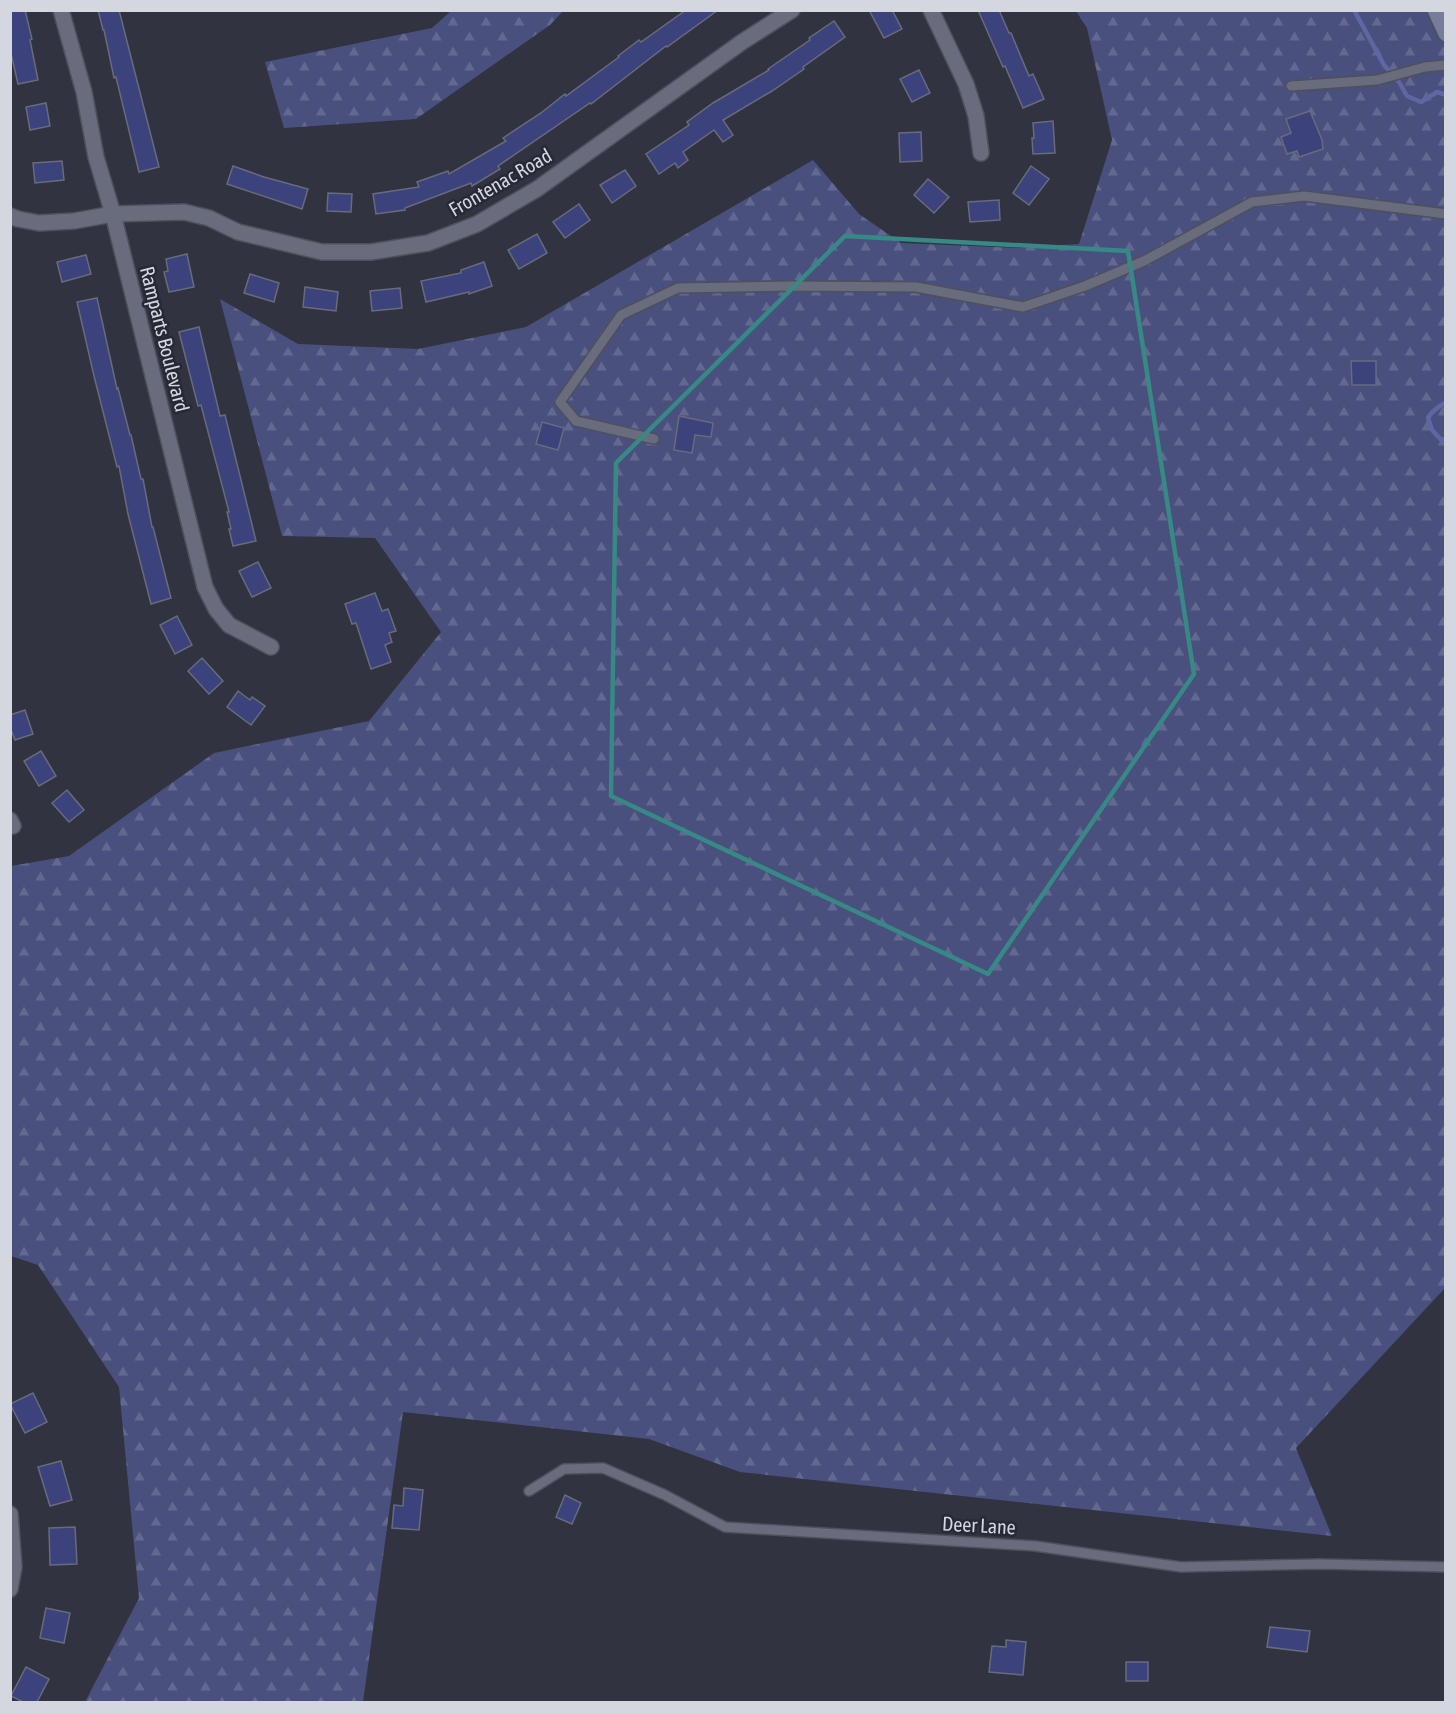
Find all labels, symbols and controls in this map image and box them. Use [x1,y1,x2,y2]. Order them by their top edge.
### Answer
street label: Frontenac Road [445,143,555,221]
street label: Ramparts Boulevard [136,264,194,414]
street label: Deer Lane [942,1512,1016,1538]

